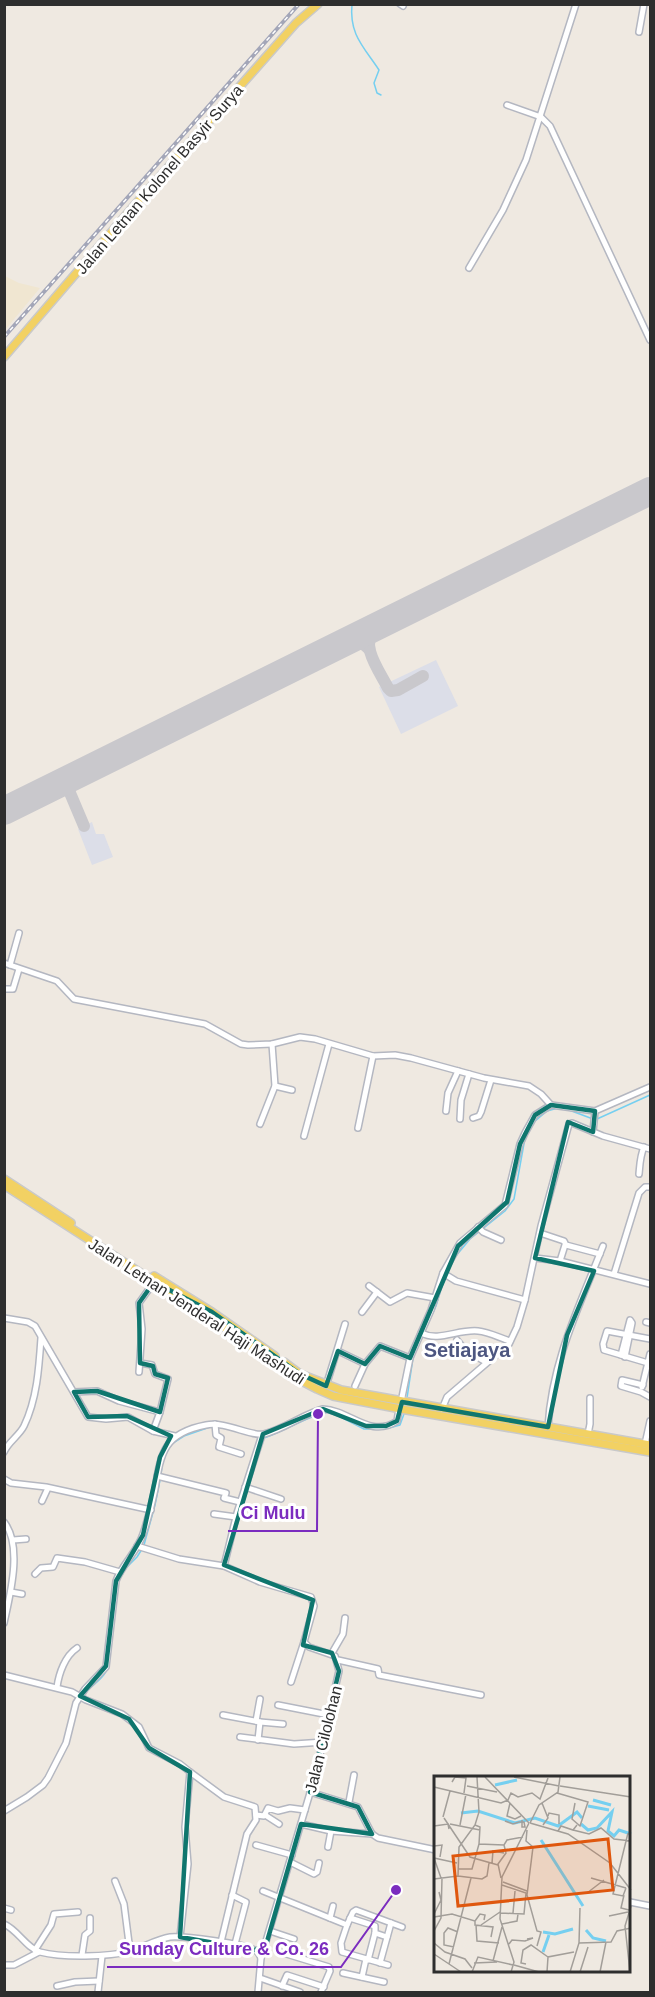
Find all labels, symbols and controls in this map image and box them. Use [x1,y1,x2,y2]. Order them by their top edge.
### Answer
street label: Jalan Letnan Kolonel Basyir Surya [73,81,246,277]
street label: Jalan Letnan Jenderal Haji Mashudi [85,1235,308,1388]
district label: Setiajaya [424,1339,511,1361]
callout: Ci Mulu [228,1495,317,1531]
text: Ci Mulu [241,1503,306,1523]
street label: Jalan Cilolohan [302,1684,345,1794]
inset map [434,1776,631,1973]
callout: Sunday Culture & Co. 26 [107,1931,341,1967]
text: Sunday Culture & Co. 26 [119,1939,329,1959]

